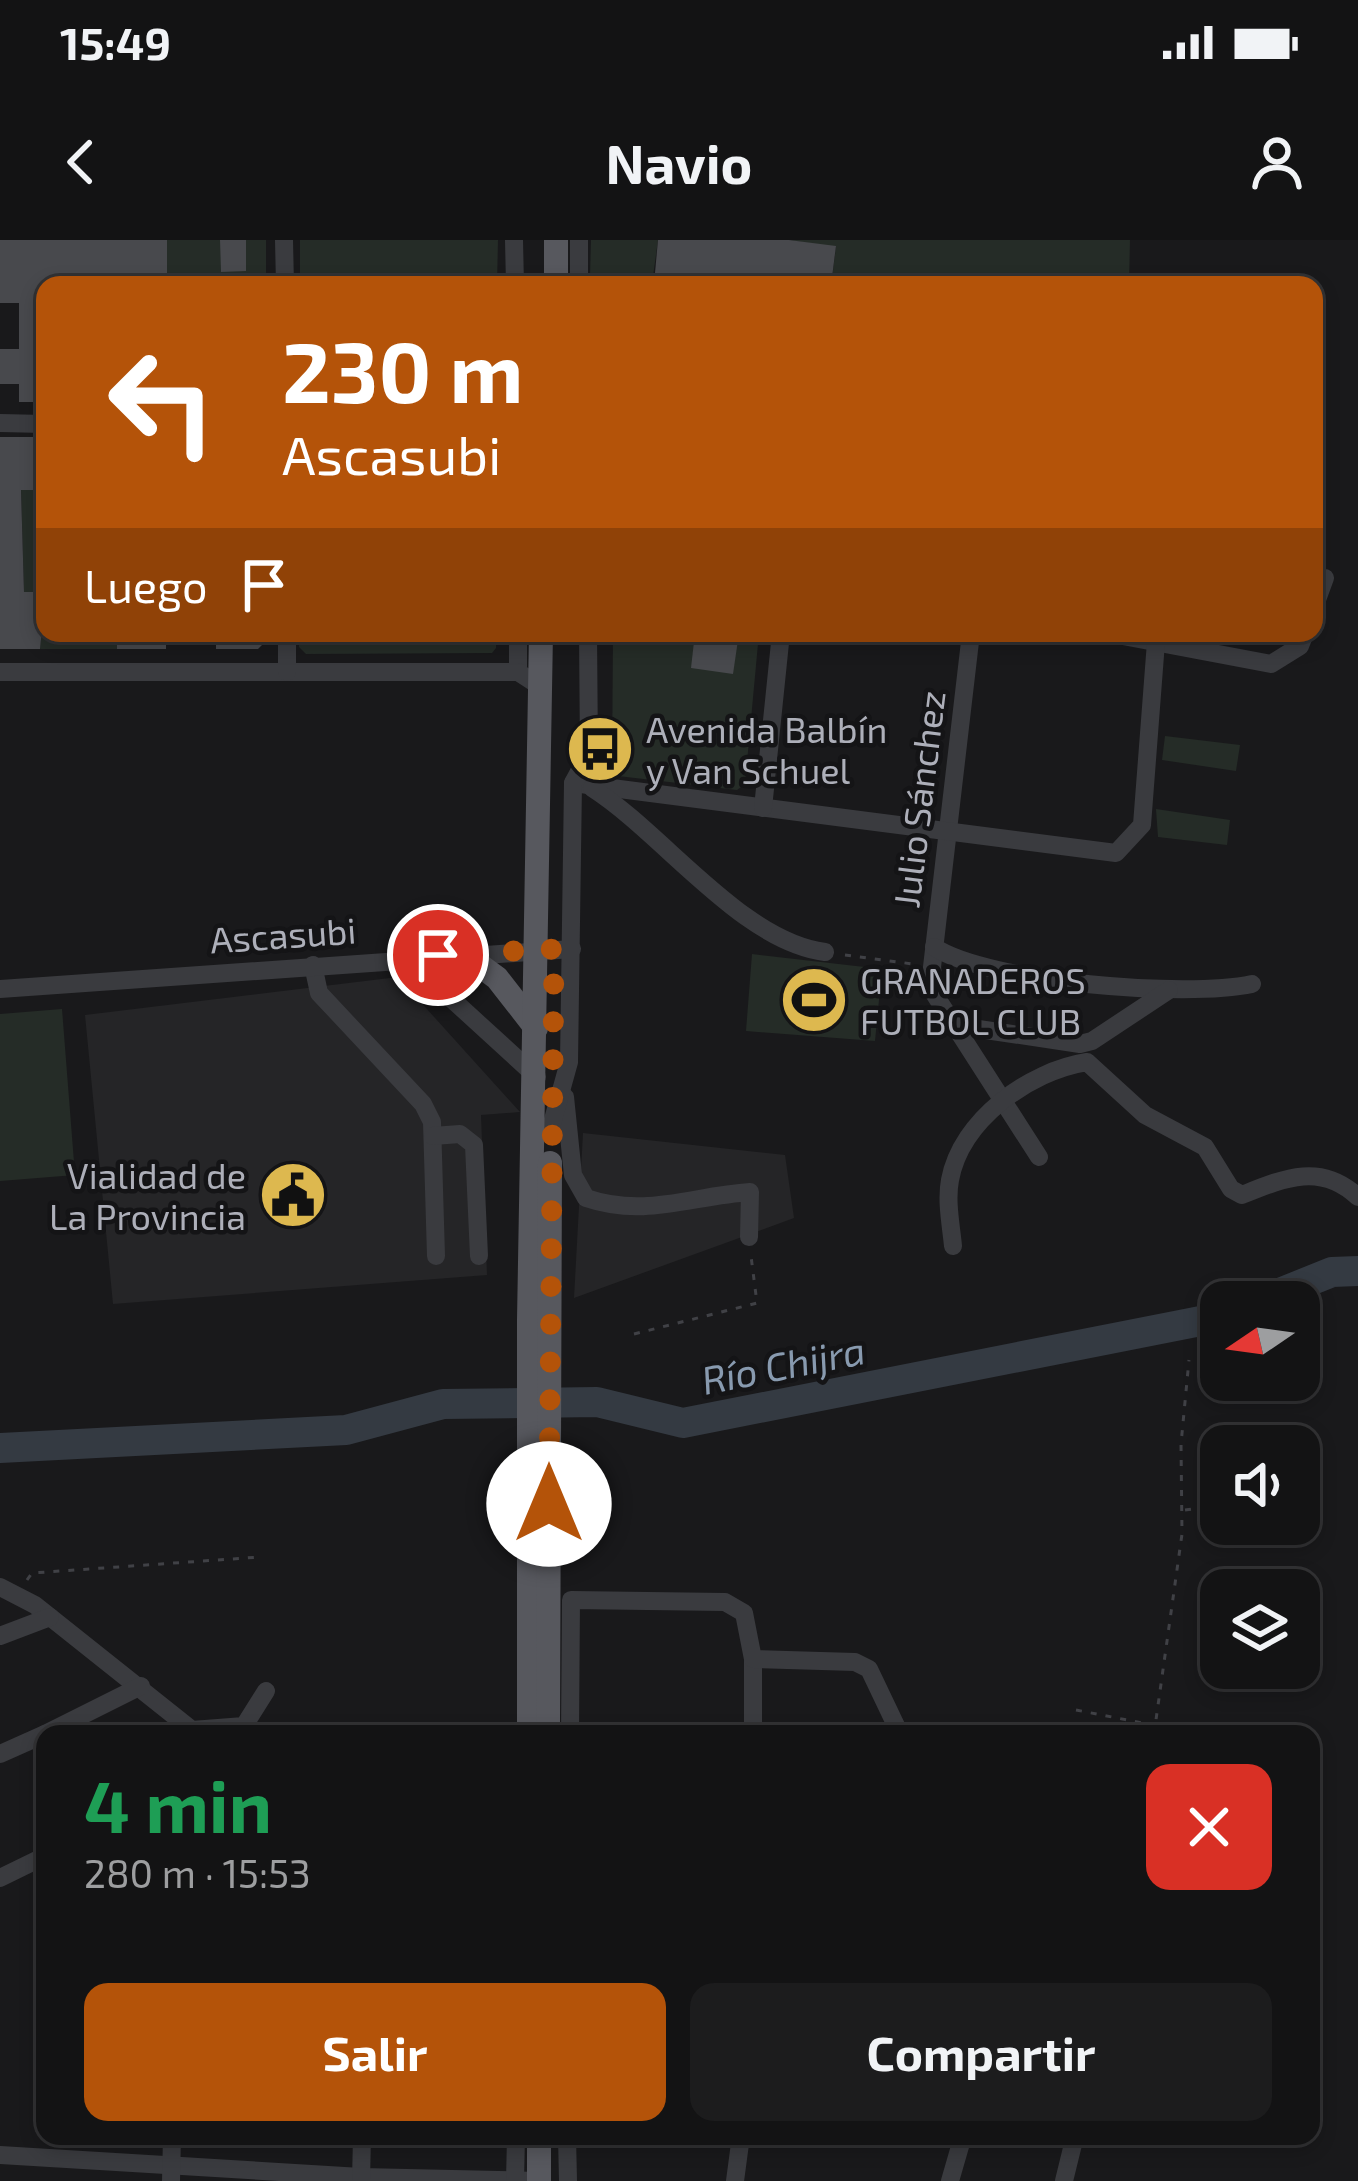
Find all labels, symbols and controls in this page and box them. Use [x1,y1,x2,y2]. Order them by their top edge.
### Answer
text: 15:49 [60,15,171,69]
icon: back [48,129,114,195]
icon: person [1244,129,1310,195]
text: Navio [606,130,752,195]
text: 230 m [282,319,524,420]
icon: left [84,324,240,480]
text: Ascasubi [282,421,501,486]
icon: arrive [231,552,297,618]
text: Luego [84,558,207,612]
street label: Julio Sánchez [883,688,953,910]
place label: Avenida Balbín y Van Schuel [646,707,887,791]
bus stop icon: Avenida Balbín y Van Schuel [565,714,635,784]
pin [387,904,489,1006]
street label: Ascasubi [209,907,357,961]
icon: arrive [405,922,471,988]
place label: GRANADEROS FUTBOL CLUB [860,958,1086,1042]
sports icon: GRANADEROS FUTBOL CLUB [779,965,849,1035]
place label: Vialidad de La Provincia [49,1153,246,1237]
public building icon: Vialidad de La Provincia [258,1160,328,1230]
north arrow [1200,1281,1320,1401]
map controls [1200,1281,1320,1689]
water label: Río Chijra [697,1325,869,1403]
button: sound [1200,1425,1320,1545]
position arrow [486,1441,612,1567]
button: layers [1200,1569,1320,1689]
text: 4 min [84,1761,272,1847]
button: close [1146,1764,1272,1890]
text: 280 m · 15:53 [84,1849,311,1896]
button: Salir [84,1983,666,2121]
button: Compartir [690,1983,1272,2121]

